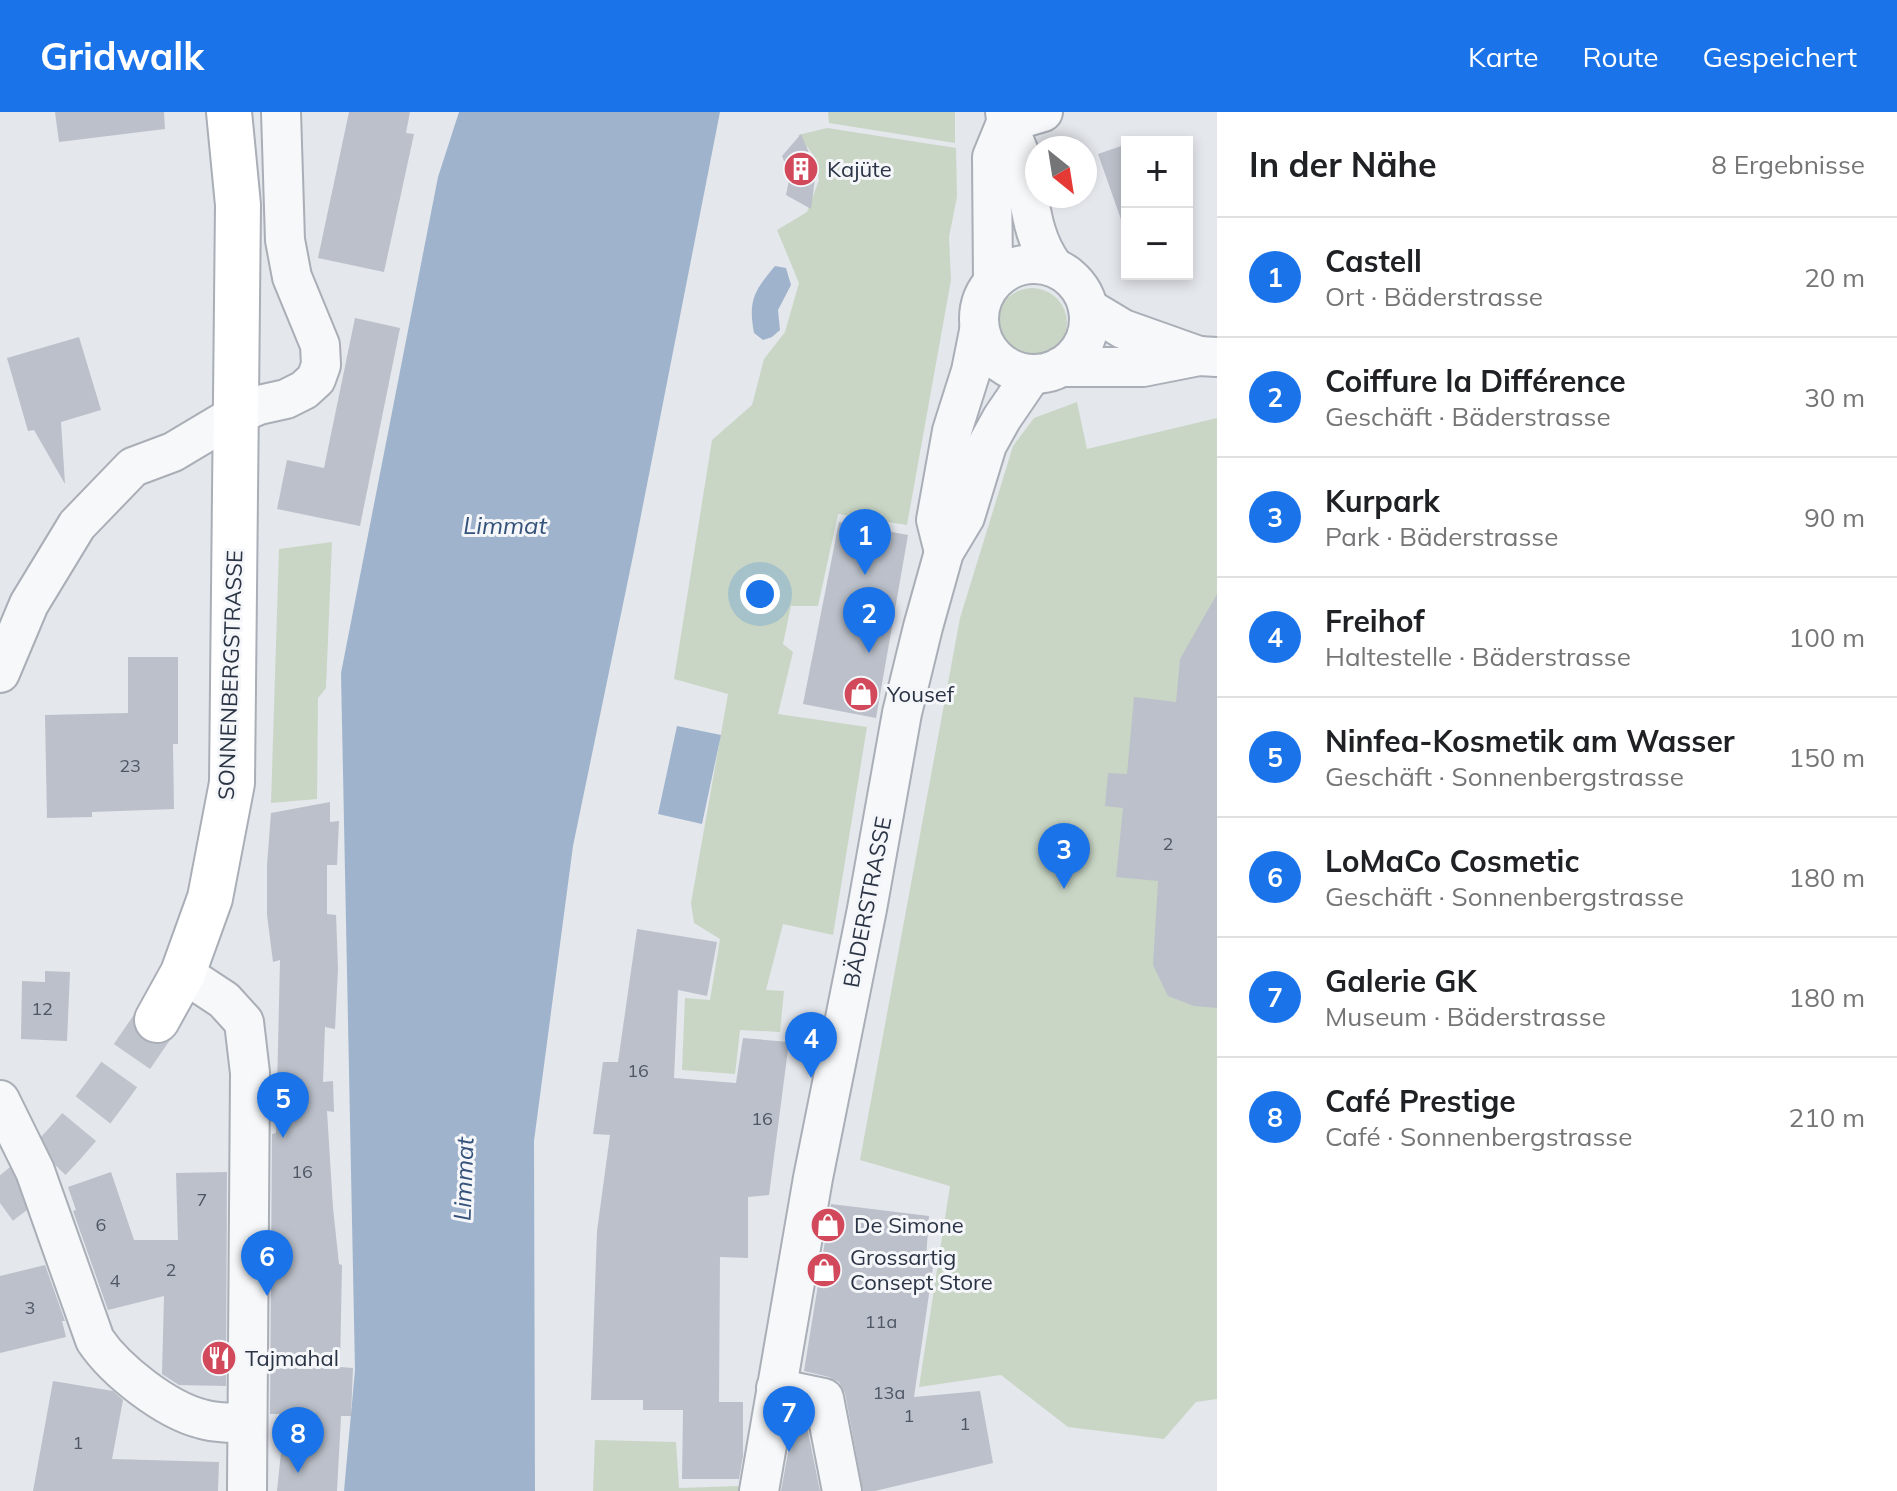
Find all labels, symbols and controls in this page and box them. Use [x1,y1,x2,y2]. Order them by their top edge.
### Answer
text: Gridwalk [40,32,204,80]
text: Karte [1468,39,1538,74]
text: Route [1582,39,1659,74]
text: Gespeichert [1703,39,1857,74]
north arrow [1025,136,1097,208]
map controls [1121,136,1193,280]
button: + [1121,136,1193,208]
text: In der Nähe [1249,143,1437,186]
text: 8 Ergebnisse [1711,148,1865,181]
building icon: Kajüte [782,150,820,188]
place label: Kajüte [827,155,892,183]
button: − [1121,208,1193,280]
text: Castell [1325,242,1422,280]
text: 1 [1267,261,1283,294]
text: 20 m [1804,261,1865,294]
text: Ort · Bäderstrasse [1325,280,1543,313]
text: Coiffure la Différence [1325,362,1626,400]
text: 2 [1267,381,1283,414]
text: 30 m [1804,381,1865,414]
text: Geschäft · Bäderstrasse [1325,400,1611,433]
text: Kurpark [1325,482,1440,520]
text: 3 [1267,501,1283,534]
text: 90 m [1804,501,1865,534]
pin: 1 [839,509,891,575]
water label: Limmat [463,510,547,540]
text: Park · Bäderstrasse [1325,520,1558,553]
street label: SONNENBERGSTRASSE [212,550,248,800]
your location [740,574,780,614]
pin: 2 [843,587,895,653]
text: Freihof [1325,602,1424,640]
text: 4 [1267,621,1283,654]
text: 100 m [1789,621,1865,654]
text: Haltestelle · Bäderstrasse [1325,640,1631,673]
shop icon: Yousef [842,675,880,713]
place label: Yousef [886,680,955,708]
text: Ninfea-Kosmetik am Wasser [1325,722,1735,760]
text: 5 [1267,741,1283,774]
text: 150 m [1789,741,1865,774]
house number: 23 [119,754,141,777]
text: Geschäft · Sonnenbergstrasse [1325,760,1684,793]
street label: BÄDERSTRASSE [837,814,897,990]
pin: 3 [1038,823,1090,889]
house number: 2 [1163,832,1173,855]
text: LoMaCo Cosmetic [1325,842,1580,880]
text: 6 [1267,861,1283,894]
text: 180 m [1789,861,1865,894]
text: Geschäft · Sonnenbergstrasse [1325,880,1684,913]
text: Galerie GK [1325,962,1477,1000]
text: 7 [1267,981,1283,1014]
text: 180 m [1789,981,1865,1014]
house number: 12 [31,997,53,1020]
text: Museum · Bäderstrasse [1325,1000,1606,1033]
pin: 4 [785,1012,837,1078]
house number: 16 [627,1059,649,1082]
pin: 5 [257,1072,309,1138]
text: Café Prestige [1325,1082,1516,1120]
text: 8 [1267,1101,1283,1134]
text: 210 m [1789,1101,1865,1134]
house number: 16 [751,1107,773,1130]
text: Café · Sonnenbergstrasse [1325,1120,1632,1153]
water label: Limmat [447,1136,479,1221]
house number: 16 [291,1160,313,1183]
house number: 7 [197,1188,207,1211]
shop icon: De Simone [809,1206,847,1244]
place label: De Simone [854,1211,964,1239]
house number: 6 [96,1213,106,1236]
pin: 6 [241,1230,293,1296]
place label: Grossartig Consept Store [850,1243,993,1296]
shop icon: Grossartig Consept Store [805,1251,843,1289]
house number: 2 [166,1258,176,1281]
house number: 4 [110,1269,121,1292]
house number: 3 [25,1296,35,1319]
house number: 11a [865,1310,897,1333]
restaurant icon: Tajmahal [200,1339,238,1377]
place label: Tajmahal [245,1344,339,1372]
house number: 13a [873,1381,905,1404]
pin: 7 [763,1386,815,1452]
house number: 1 [904,1404,914,1427]
pin: 8 [272,1407,324,1473]
house number: 1 [960,1412,970,1435]
house number: 1 [73,1431,83,1454]

